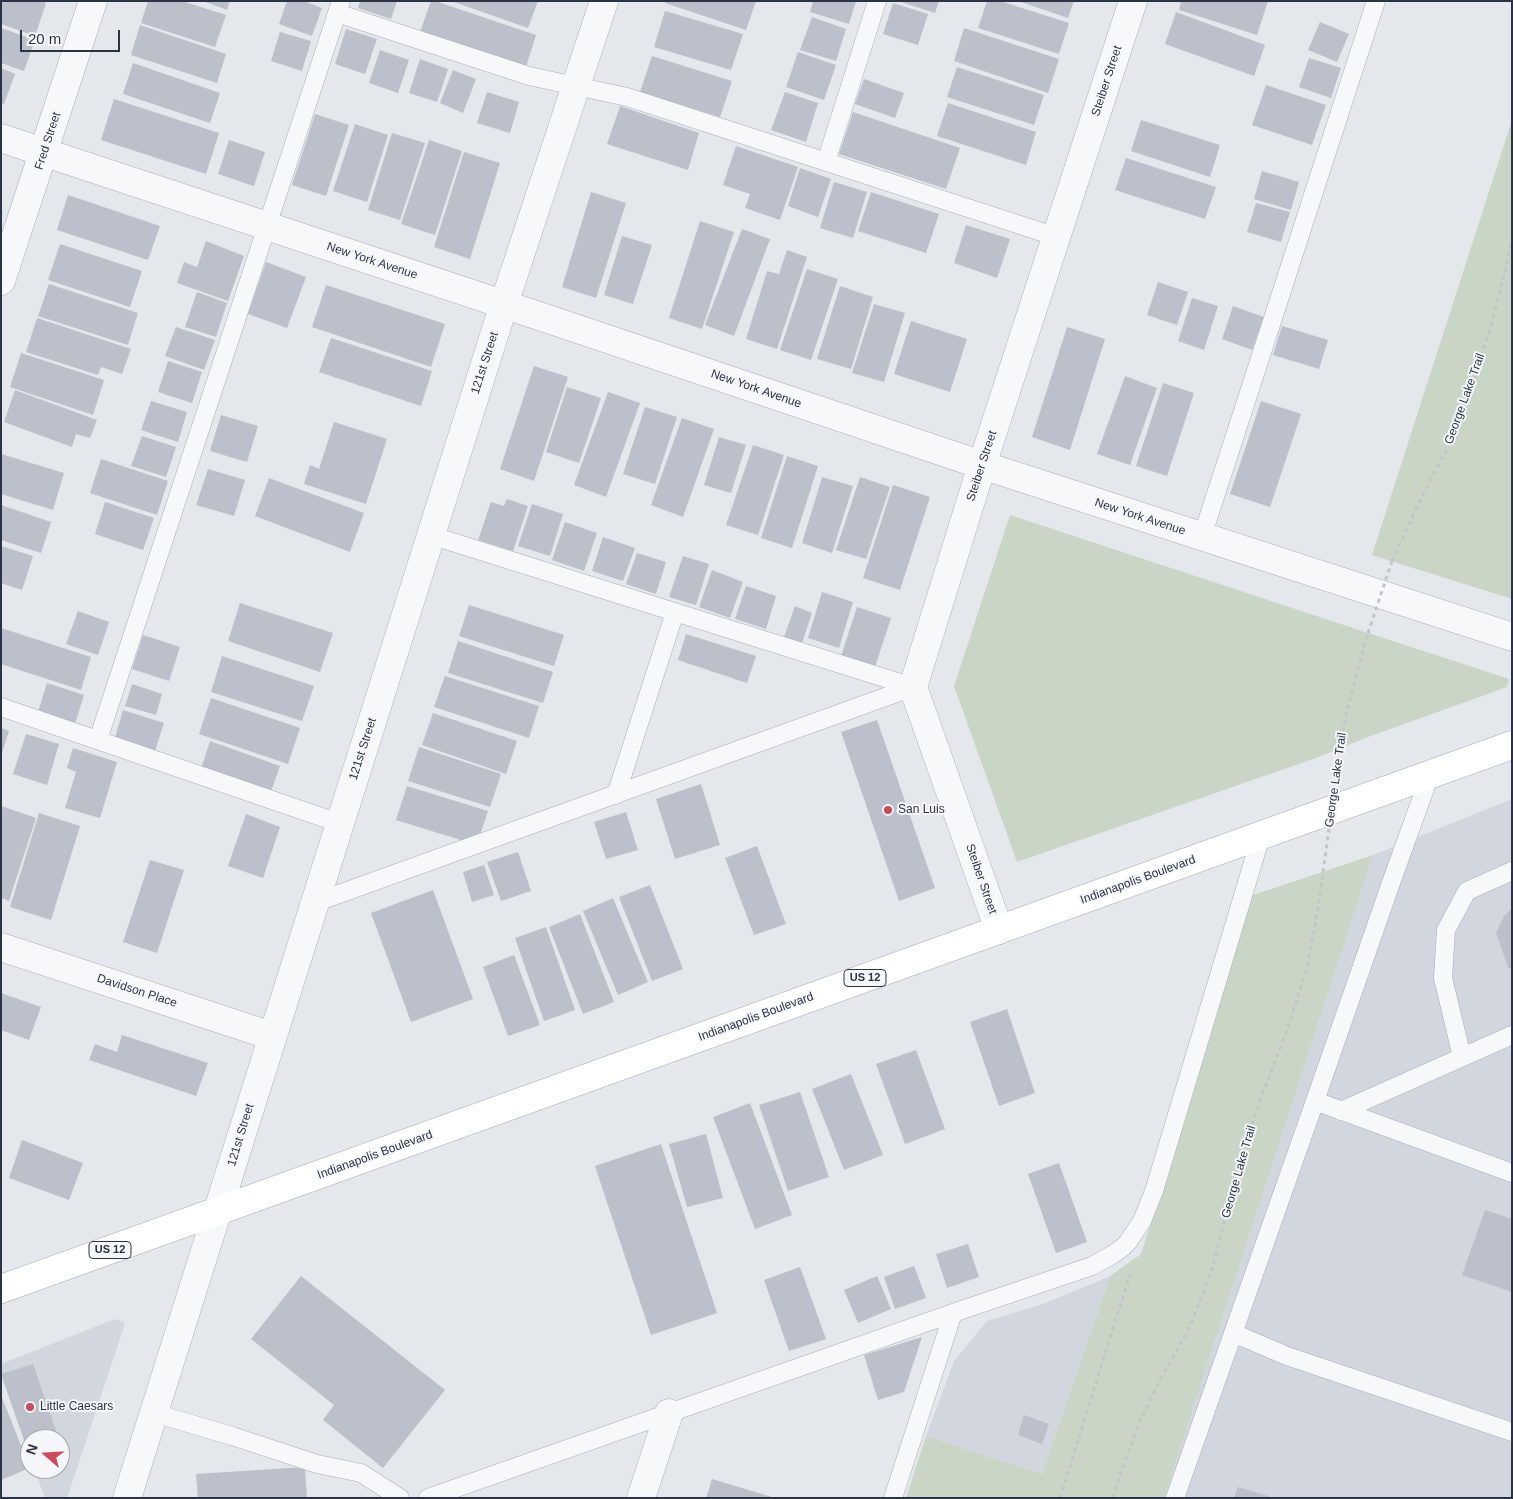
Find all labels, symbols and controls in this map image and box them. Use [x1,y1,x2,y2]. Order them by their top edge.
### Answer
scale bar [22,20,122,52]
text: 20 m [28,30,61,47]
street label: Steiber Street [1089,44,1125,118]
street label: Fred Street [32,110,64,172]
street label: New York Avenue [325,240,419,282]
street label: 121st Street [468,330,502,396]
street label: George Lake Trail [1442,352,1488,446]
street label: New York Avenue [709,367,803,411]
street label: Steiber Street [964,429,1000,503]
street label: New York Avenue [1093,496,1187,538]
street label: 121st Street [346,716,380,782]
street label: George Lake Trail [1322,732,1350,828]
place label: San Luis [898,803,945,817]
marker: San Luis [882,804,894,816]
street label: Steiber Street [962,842,1000,916]
street label: Indianapolis Boulevard [1078,852,1198,908]
road number: US 12 [844,970,886,986]
street label: Davidson Place [95,971,179,1011]
street label: Indianapolis Boulevard [696,989,816,1045]
street label: 121st Street [225,1102,257,1168]
street label: George Lake Trail [1219,1124,1259,1220]
street label: Indianapolis Boulevard [315,1127,435,1183]
road number: US 12 [89,1242,131,1258]
place label: Little Caesars [40,1400,113,1414]
marker: Little Caesars [24,1401,36,1413]
north arrow [20,1429,70,1479]
text: N [23,1442,41,1457]

